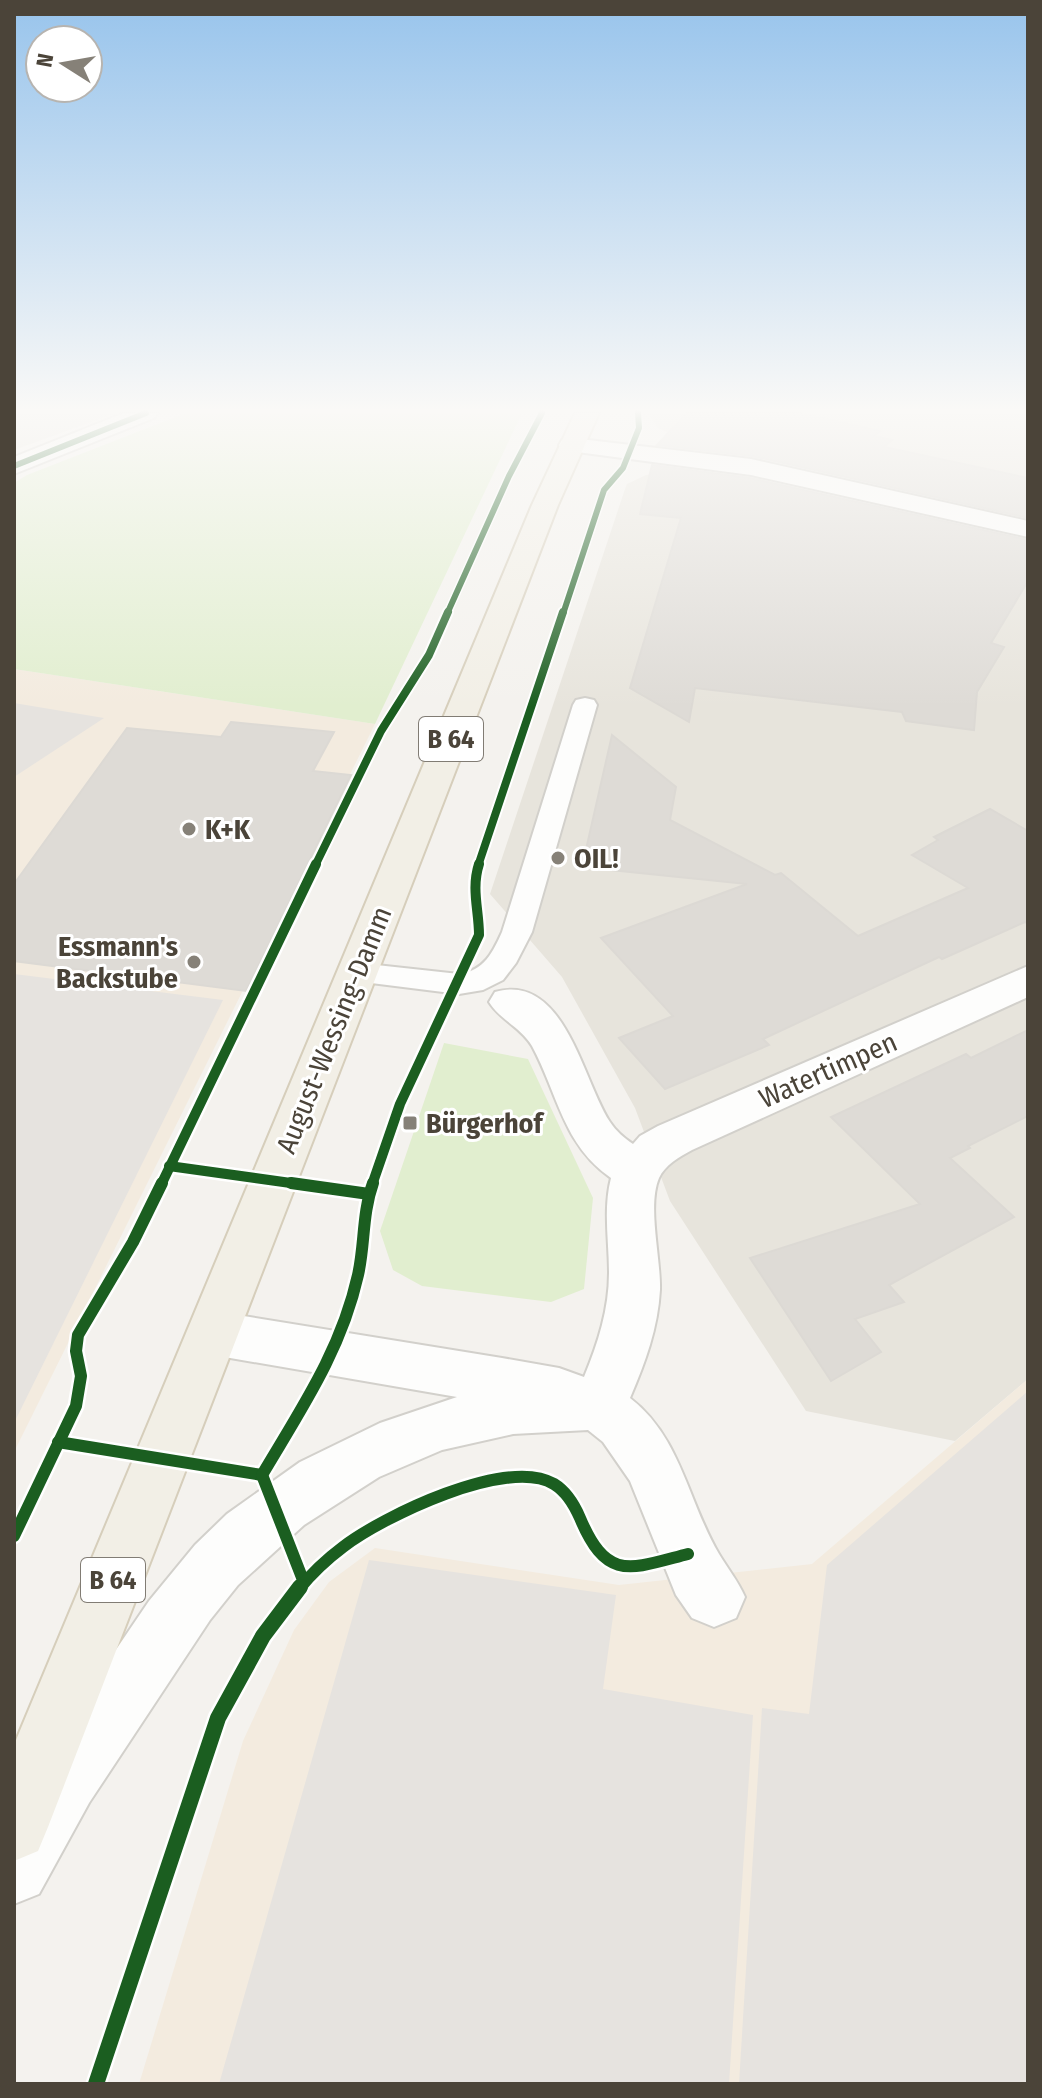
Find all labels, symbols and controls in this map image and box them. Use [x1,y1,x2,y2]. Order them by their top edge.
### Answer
north arrow [24,24,104,104]
text: N [30,51,59,69]
road number: B 64 [419,717,483,761]
place label: K+K [205,813,251,846]
marker: K+K [180,820,198,838]
place label: OIL! [574,842,619,875]
marker: OIL! [549,849,567,867]
street label: August-Wessing-Damm [269,902,399,1158]
place label: Essmann's Backstube [56,930,178,995]
marker: Essmann's Backstube [185,953,203,971]
street label: Watertimpen [754,1025,902,1115]
place label: Bürgerhof [426,1107,546,1140]
marker: Bürgerhof [401,1114,419,1132]
road number: B 64 [81,1558,145,1602]

